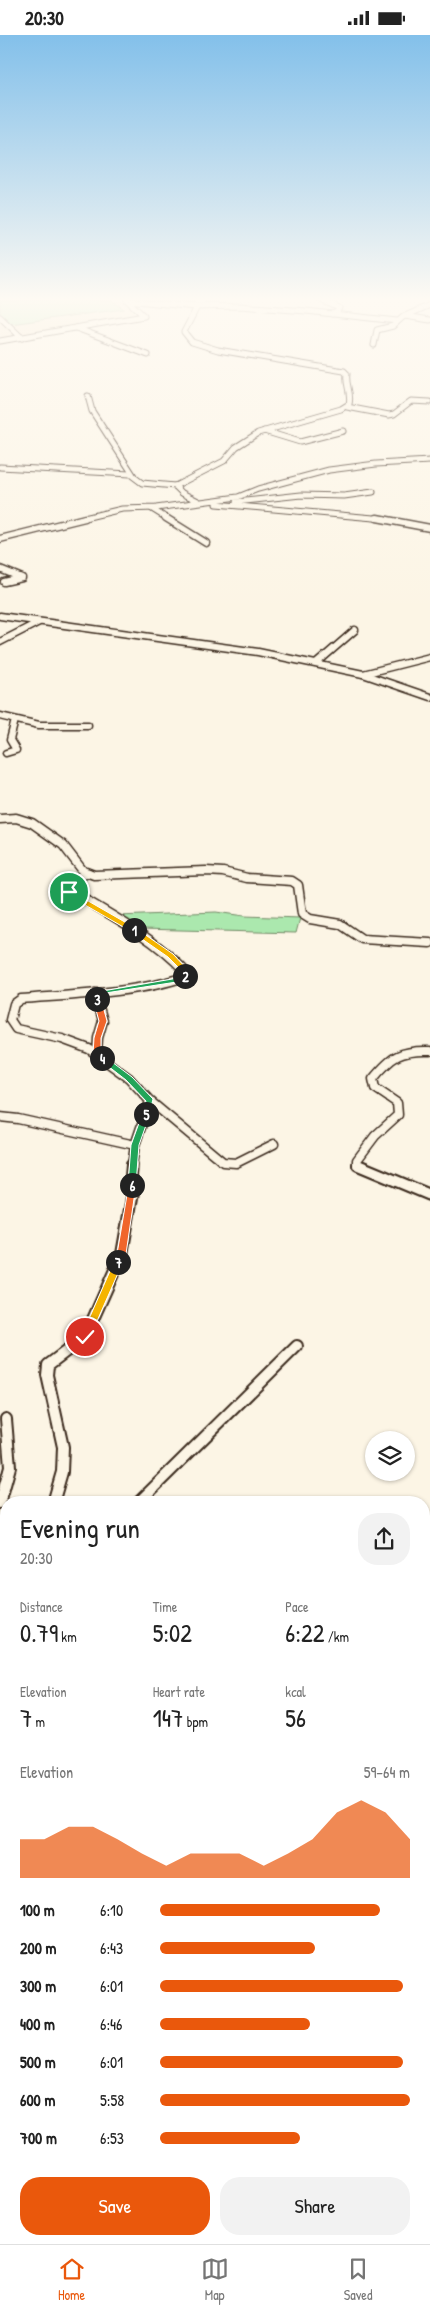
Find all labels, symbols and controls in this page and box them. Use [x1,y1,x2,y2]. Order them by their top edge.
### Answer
text: 20:30 [25,5,64,31]
pin [48,871,90,913]
icon: arrive [55,878,83,906]
pin: 1 [122,917,146,943]
text: 1 [132,921,137,940]
pin: 2 [172,963,198,989]
text: 2 [182,967,189,986]
pin: 3 [84,987,110,1011]
text: 3 [94,990,101,1009]
pin: 4 [90,1045,114,1071]
text: 4 [100,1049,105,1068]
pin: 5 [134,1101,158,1127]
text: 5 [144,1105,149,1124]
pin: 6 [120,1173,144,1197]
text: 6 [130,1176,135,1195]
pin: 7 [106,1249,130,1275]
text: 7 [115,1253,122,1272]
pin [64,1316,106,1358]
icon: check [71,1323,99,1351]
map controls [365,1431,415,1481]
button: layers [365,1431,415,1481]
text: Evening run [20,1509,140,1547]
button: share [358,1513,410,1565]
text: 20:30 [20,1547,53,1569]
text: Distance [20,1597,63,1616]
text: Time [153,1597,177,1616]
text: Pace [285,1597,309,1616]
text: 0.79 [20,1616,58,1650]
text: 5:02 [153,1616,192,1650]
text: 6:22 [285,1616,325,1650]
text: km [58,1627,77,1646]
text: /km [325,1627,349,1646]
text: Elevation [20,1682,67,1701]
text: Heart rate [153,1682,205,1701]
text: kcal [285,1682,306,1701]
text: 7 [20,1701,32,1735]
text: 147 [153,1701,183,1735]
text: 56 [285,1701,306,1735]
text: m [32,1712,45,1731]
text: bpm [183,1712,208,1731]
text: Elevation [20,1761,73,1783]
text: 59–64 m [364,1761,410,1783]
text: 100 m [20,1899,55,1921]
text: 6:10 [100,1899,123,1921]
text: 200 m [20,1937,56,1959]
text: 6:43 [100,1937,123,1959]
text: 300 m [20,1975,56,1997]
text: 6:01 [100,1975,123,1997]
text: 400 m [20,2013,55,2035]
text: 6:46 [100,2013,122,2035]
text: 500 m [20,2051,56,2073]
text: 6:01 [100,2051,123,2073]
text: 600 m [20,2089,55,2111]
text: 5:58 [100,2089,124,2111]
text: 700 m [20,2127,57,2149]
text: 6:53 [100,2127,124,2149]
button: Save [20,2177,210,2235]
button: Share [220,2177,410,2235]
tab: Home [58,2255,86,2304]
tab: Map [201,2255,229,2304]
tab: Saved [344,2255,372,2304]

